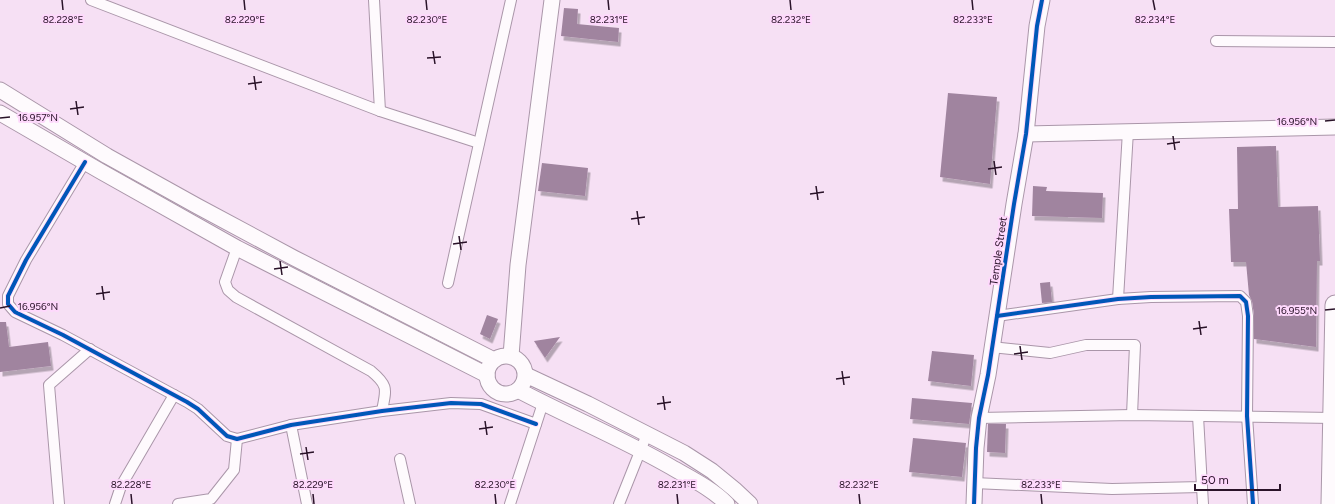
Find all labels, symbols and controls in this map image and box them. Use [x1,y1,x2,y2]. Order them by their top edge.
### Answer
text: 82.228°E [43,13,83,26]
text: 82.229°E [225,13,265,26]
text: 82.230°E [407,13,448,26]
text: 82.231°E [590,13,628,26]
text: 82.232°E [771,13,811,26]
text: 82.233°E [953,13,993,26]
text: 82.234°E [1135,13,1175,26]
text: 16.957°N [18,111,58,124]
text: 16.956°N [1277,115,1317,128]
street label: Temple Street [987,216,1010,286]
text: 16.956°N [18,300,58,313]
text: 16.955°N [1277,304,1317,317]
scale bar [1195,466,1280,492]
text: 50 m [1201,473,1229,487]
text: 82.228°E [111,478,151,491]
text: 82.229°E [293,478,333,491]
text: 82.230°E [475,478,516,491]
text: 82.231°E [658,478,696,491]
text: 82.232°E [839,478,879,491]
text: 82.233°E [1021,478,1061,491]

